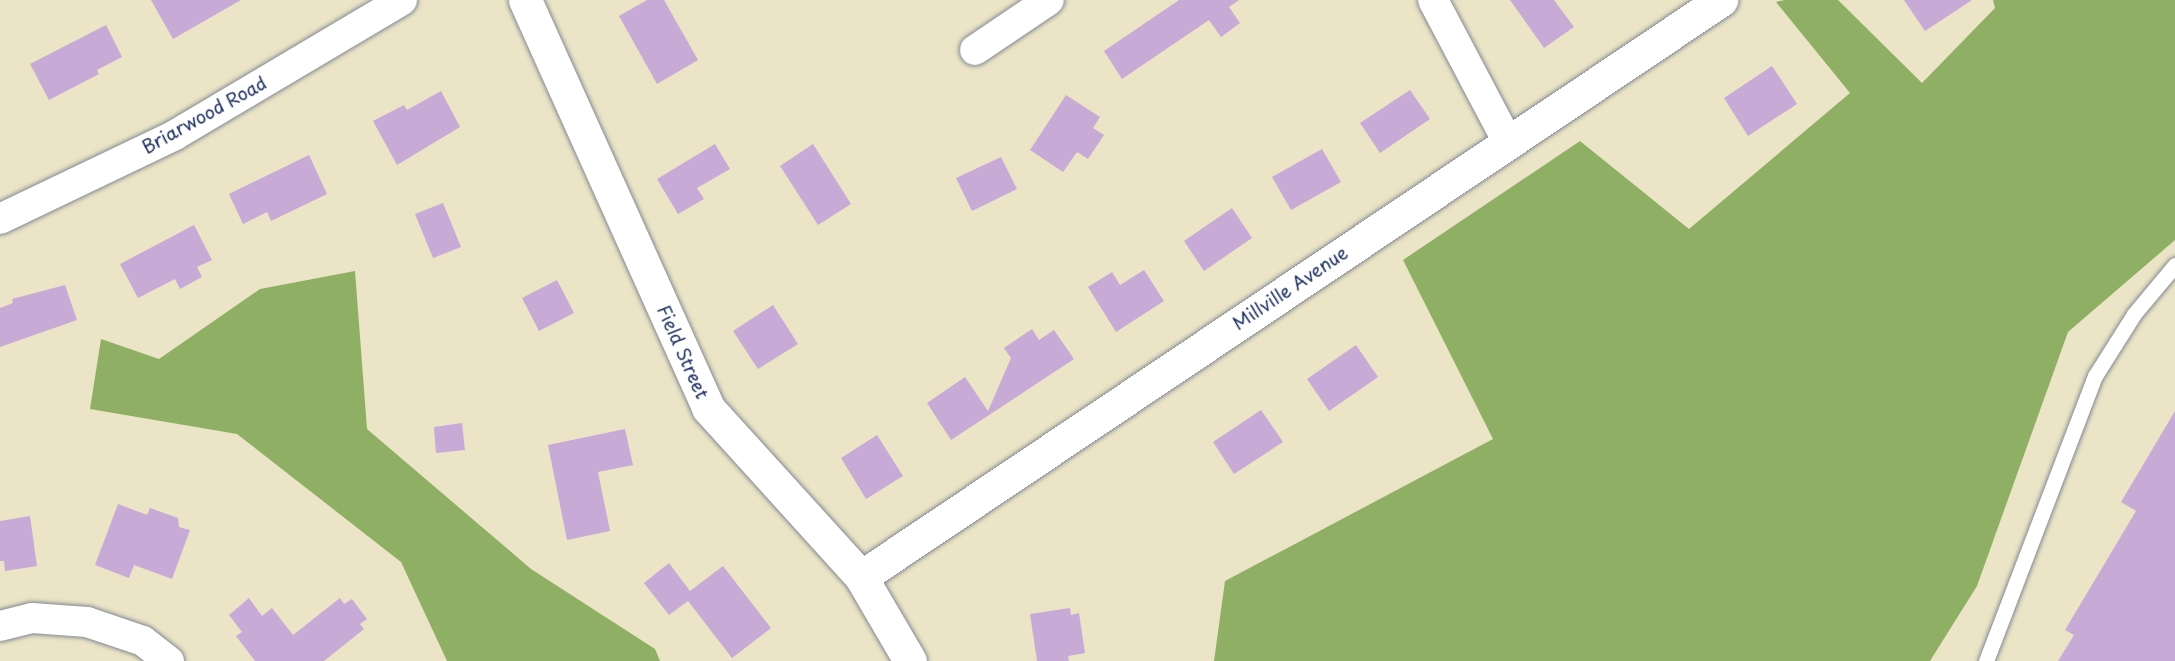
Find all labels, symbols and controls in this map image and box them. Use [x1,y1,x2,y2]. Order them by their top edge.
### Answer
street label: Briarwood Road [138,72,270,158]
street label: Millville Avenue [1229,242,1351,334]
street label: Field Street [653,302,713,402]

